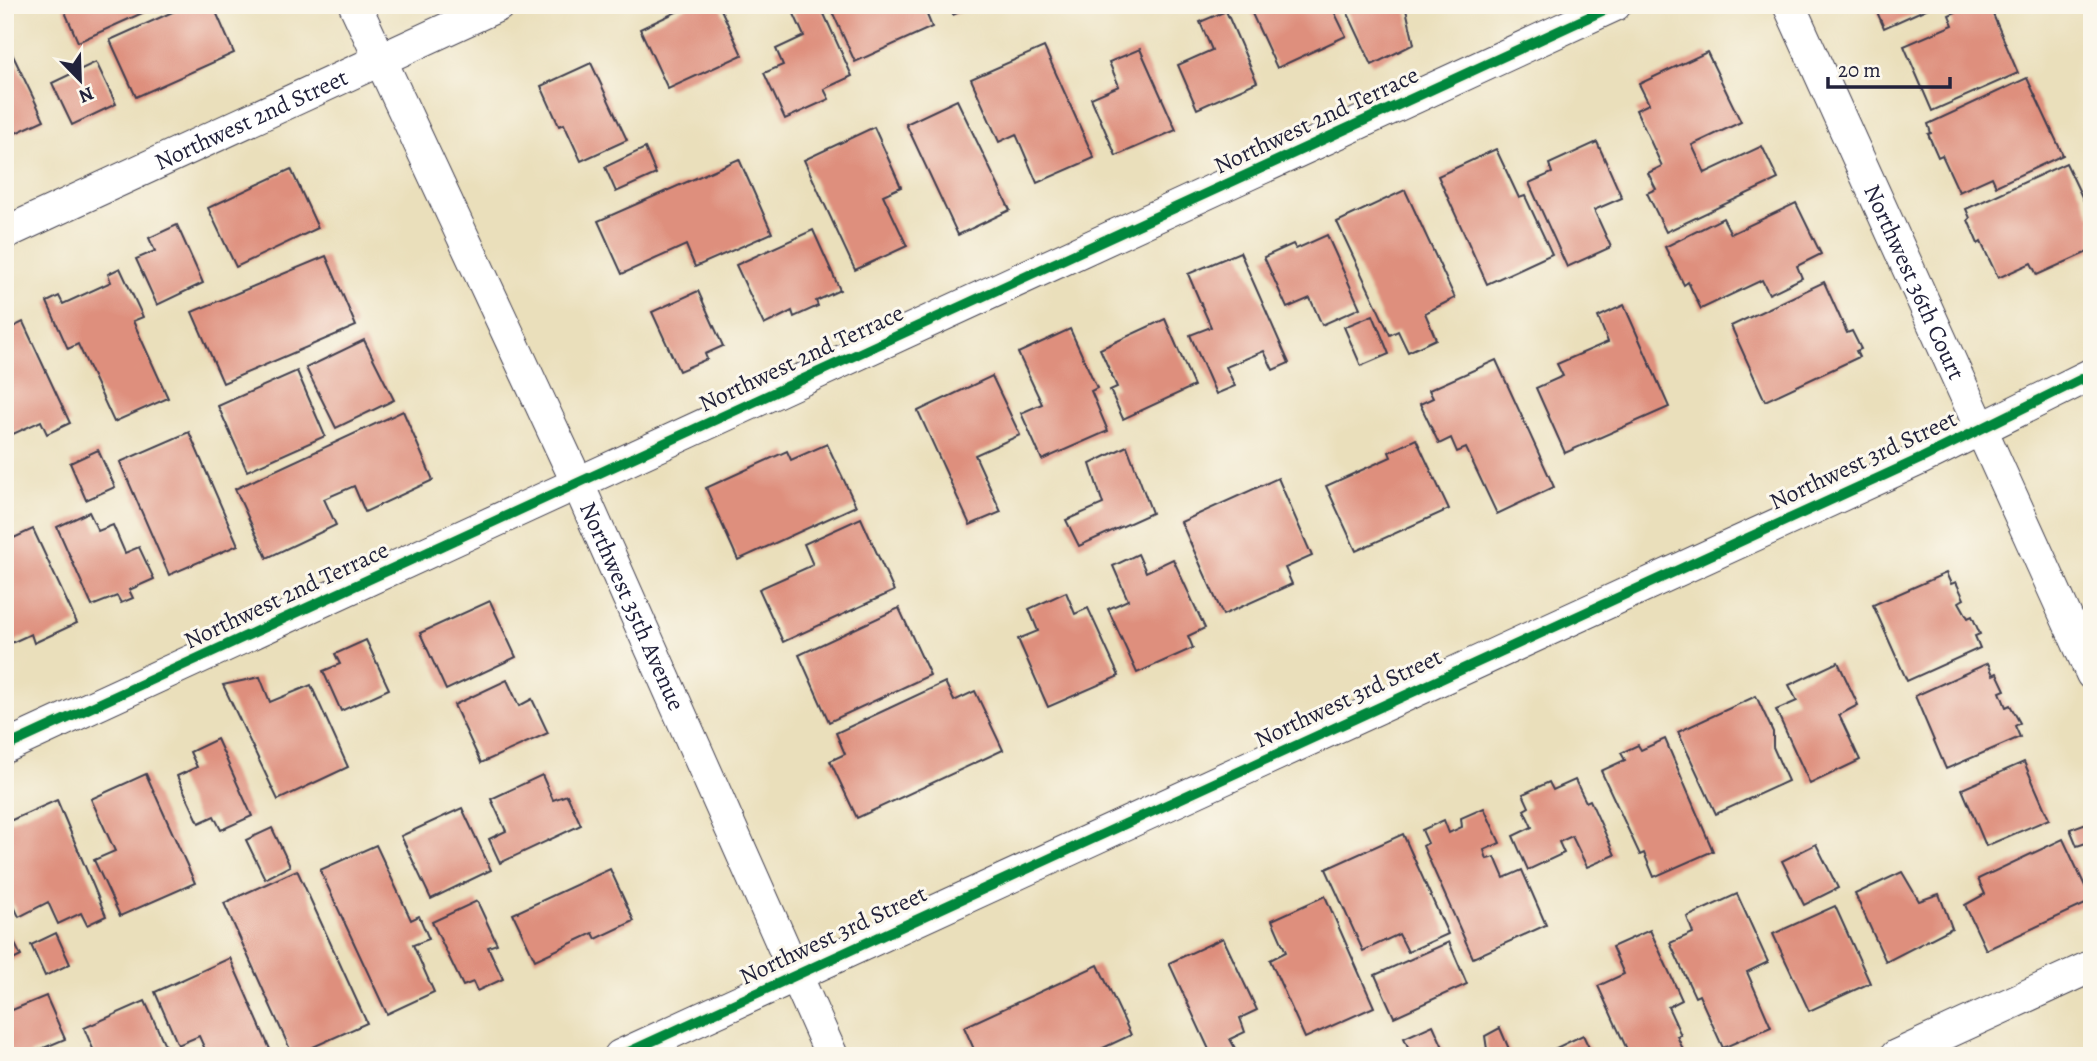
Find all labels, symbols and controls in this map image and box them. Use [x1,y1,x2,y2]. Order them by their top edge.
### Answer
north arrow [46,46,116,116]
scale bar [1828,46,1950,90]
text: 20 m [1838,56,1881,84]
street label: Northwest 2nd Terrace [1208,59,1424,181]
street label: Northwest 2nd Street [149,61,353,178]
text: N [75,80,98,109]
street label: Northwest 36th Court [1856,179,1973,385]
street label: Northwest 2nd Terrace [693,297,909,419]
street label: Northwest 3rd Street [1764,402,1962,517]
street label: Northwest 35th Avenue [572,497,693,716]
street label: Northwest 2nd Terrace [178,534,394,656]
street label: Northwest 3rd Street [1249,640,1447,755]
street label: Northwest 3rd Street [734,877,932,992]

